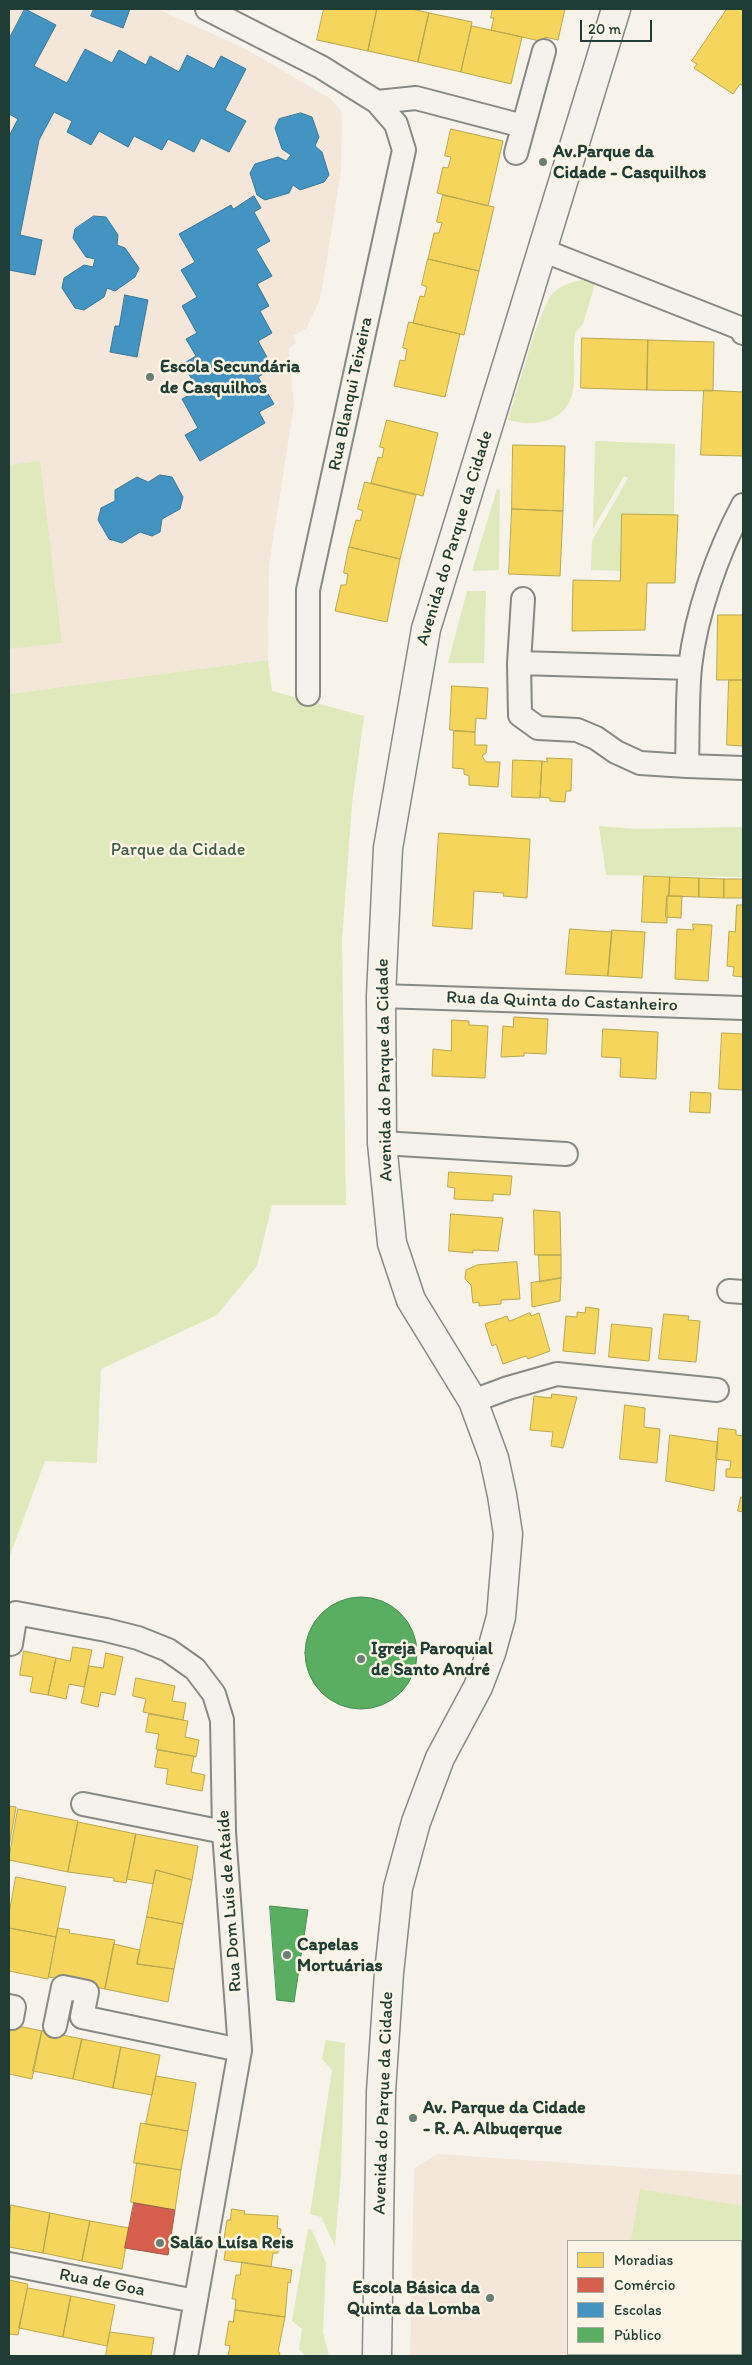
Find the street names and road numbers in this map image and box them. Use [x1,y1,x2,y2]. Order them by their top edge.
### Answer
street label: Rua Blanqui Teixeira [324,315,378,473]
street label: Avenida do Parque da Cidade [412,428,498,648]
street label: Avenida do Parque da Cidade [372,958,398,1182]
street label: Rua da Quinta do Castanheiro [446,987,678,1017]
street label: Rua Dom Luís de Ataíde [213,1809,247,1993]
street label: Avenida do Parque da Cidade [369,1991,399,2215]
street label: Rua de Goa [57,2264,147,2302]

